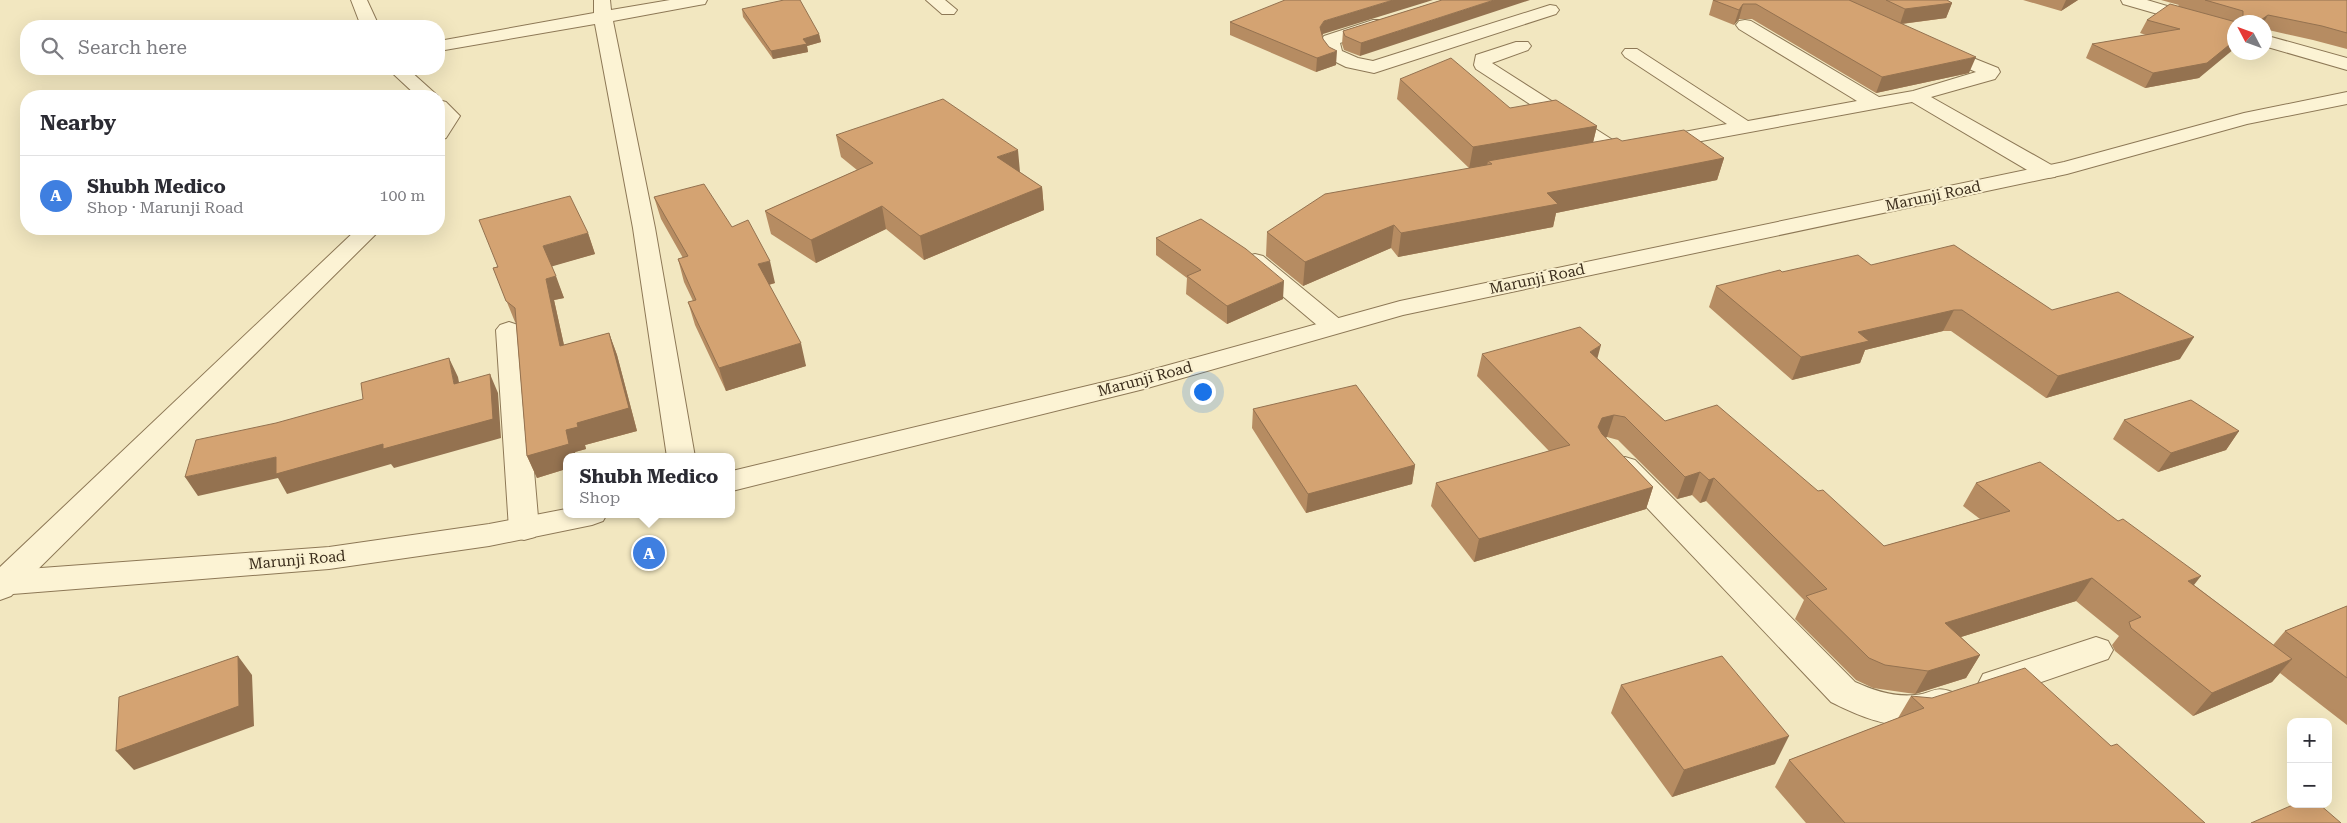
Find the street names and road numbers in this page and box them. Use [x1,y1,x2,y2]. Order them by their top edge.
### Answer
street label: Marunji Road [1883,177,1983,215]
street label: Marunji Road [1487,260,1587,298]
street label: Marunji Road [1096,358,1195,400]
street label: Marunji Road [248,547,347,573]

